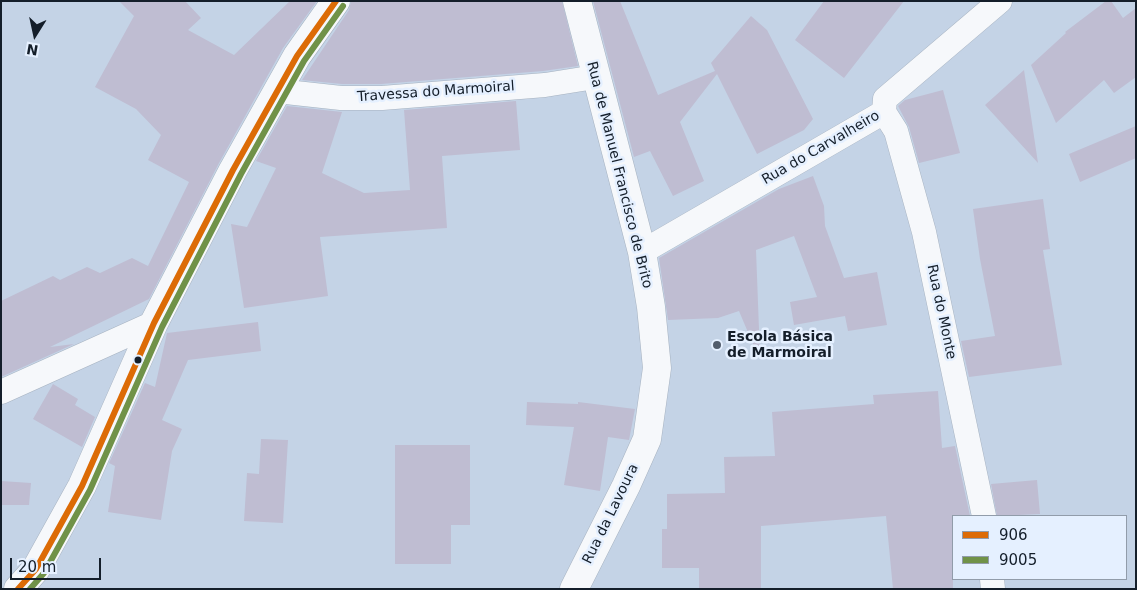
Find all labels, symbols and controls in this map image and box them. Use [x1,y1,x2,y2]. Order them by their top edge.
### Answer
north arrow [10,10,60,60]
text: N [25,41,40,59]
street label: Rua de Manuel Francisco de Brito [583,60,655,290]
street label: Travessa do Marmoiral [357,78,515,106]
street label: Rua do Carvalheiro [759,107,883,189]
street label: Rua do Monte [923,263,959,361]
place label: Escola Básica de Marmoiral [727,329,833,362]
marker: Escola Básica de Marmoiral [711,339,723,351]
unlabelled marker [133,355,143,365]
street label: Rua da Lavoura [579,461,643,567]
legend [952,515,1127,580]
text: 906 [999,526,1028,544]
scale bar [12,548,104,580]
text: 9005 [999,551,1037,569]
text: 20 m [18,558,56,576]

